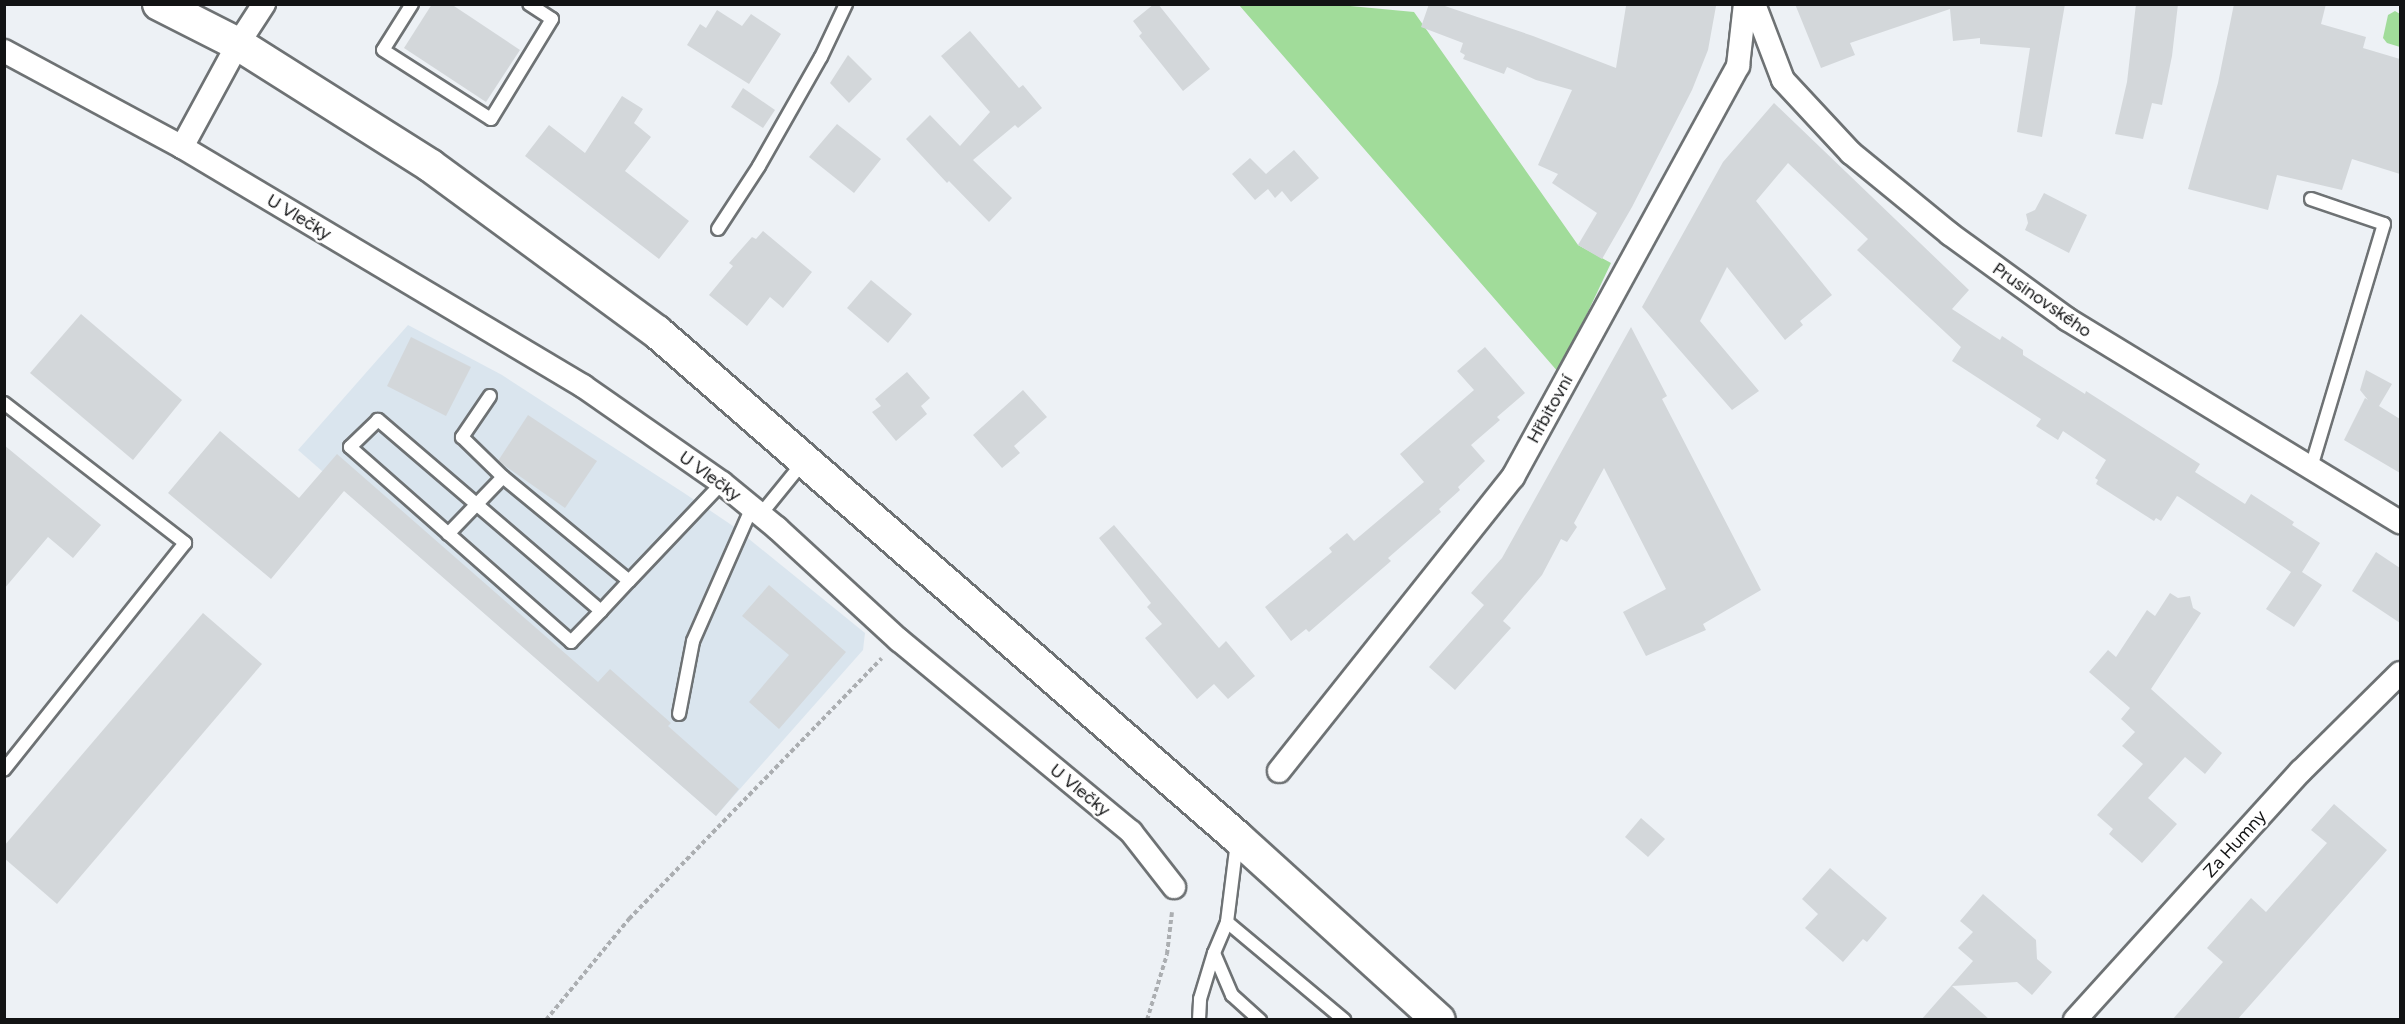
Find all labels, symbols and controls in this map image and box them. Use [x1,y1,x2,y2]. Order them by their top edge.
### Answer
street label: U Vlečky [263,189,335,245]
street label: Prusinovského [1988,258,2096,342]
street label: Hřbitovní [1522,371,1578,447]
street label: U Vlečky [675,446,745,506]
street label: U Vlečky [1045,759,1115,821]
street label: Za Humny [2199,806,2271,882]

